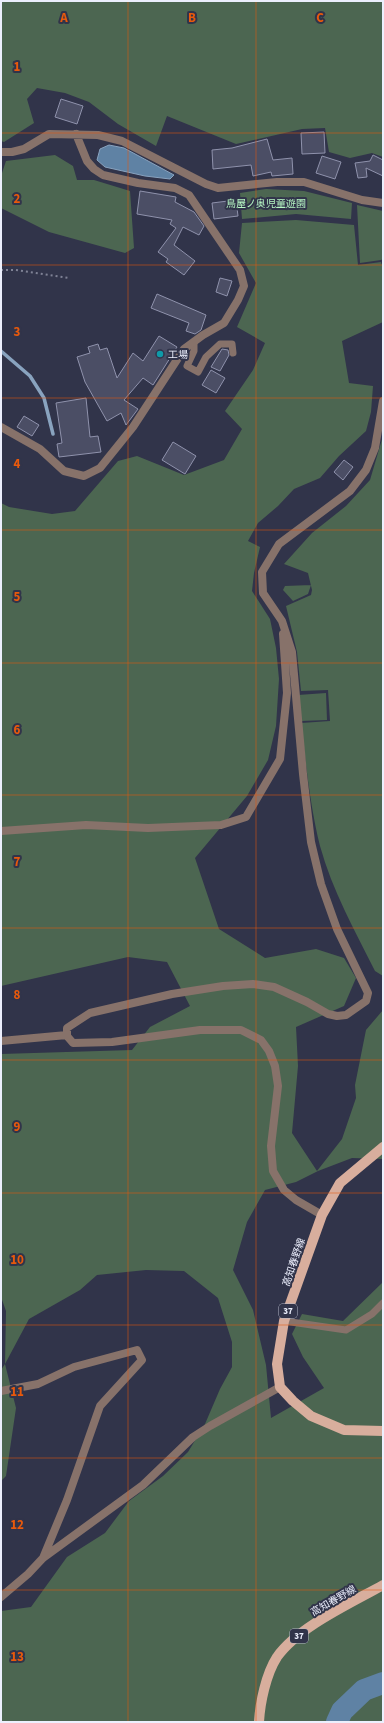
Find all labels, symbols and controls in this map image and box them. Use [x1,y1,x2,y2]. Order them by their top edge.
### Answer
text: A [59,9,68,27]
text: B [188,9,196,27]
text: C [316,9,324,27]
text: 1 [14,58,21,76]
text: 2 [14,190,21,208]
park label: 鳥屋ノ奥児童遊園 [226,197,306,211]
text: 3 [14,323,21,341]
place label: 工場 [168,348,188,362]
marker: 工場 [155,349,165,359]
text: 4 [14,455,21,473]
text: 5 [14,588,21,606]
text: 6 [14,721,21,739]
text: 7 [14,853,21,871]
text: 8 [14,986,21,1004]
text: 9 [14,1118,21,1136]
street label: 高知春野線 [279,1236,309,1288]
text: 10 [10,1251,24,1269]
road number: 37 [279,1304,297,1318]
text: 11 [10,1383,24,1401]
text: 12 [10,1516,24,1534]
street label: 高知春野線 [308,1582,359,1619]
road number: 37 [290,1629,308,1643]
text: 13 [10,1648,24,1666]

